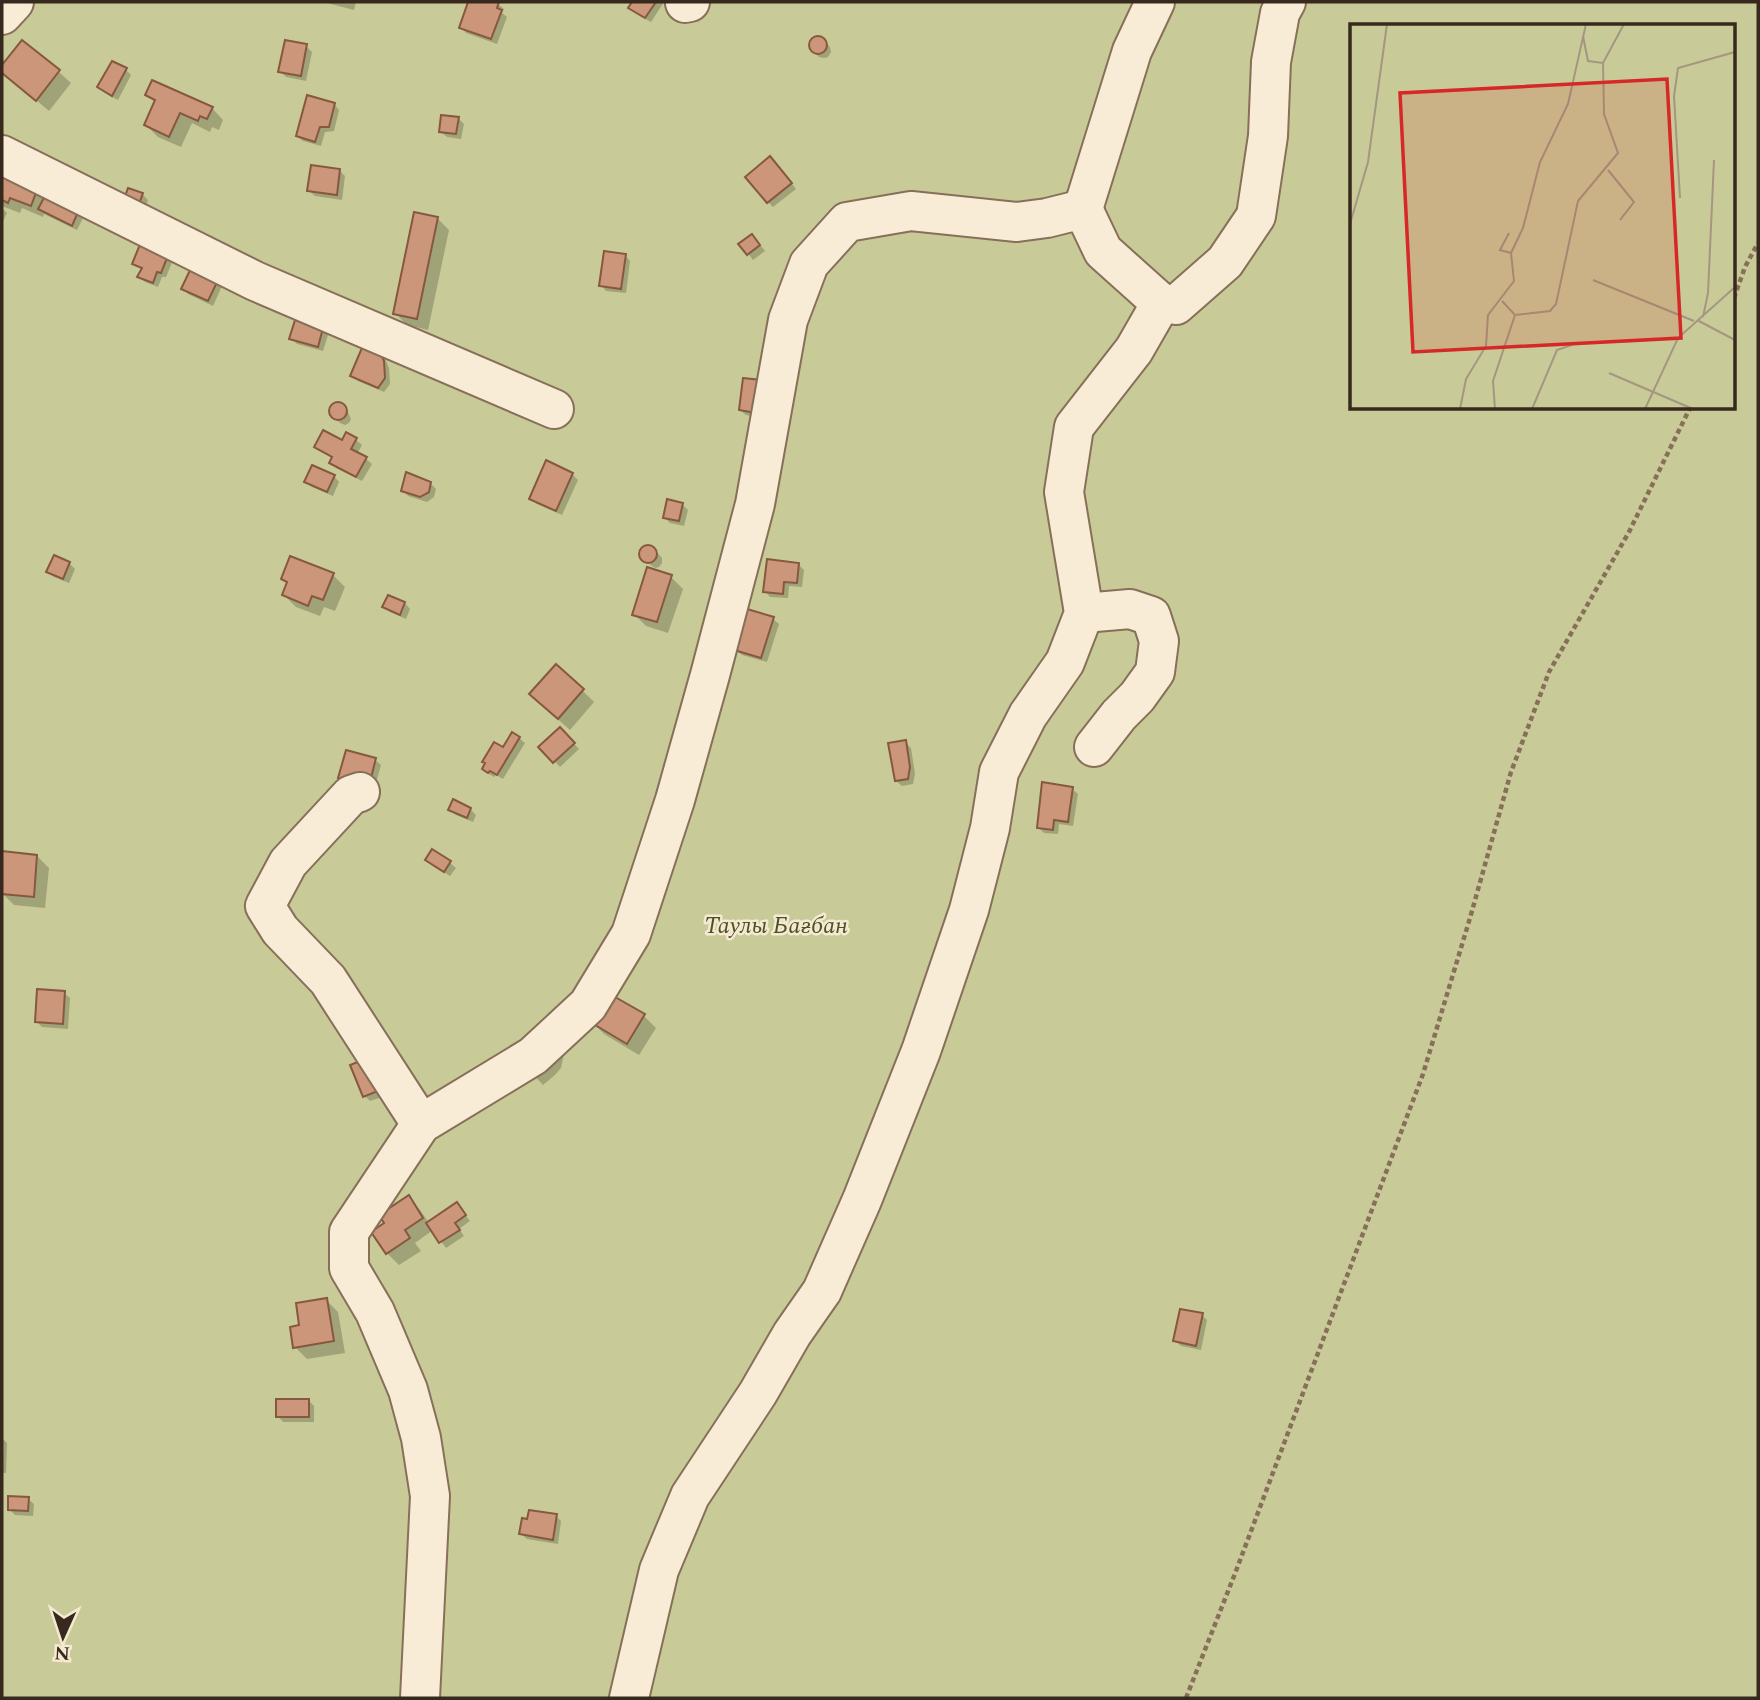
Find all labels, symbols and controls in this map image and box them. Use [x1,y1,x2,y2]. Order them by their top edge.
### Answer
inset map [1350,24,1736,410]
park label: Таулы Бағбан [704,908,848,944]
north arrow [28,1602,98,1672]
text: N [54,1638,71,1667]

